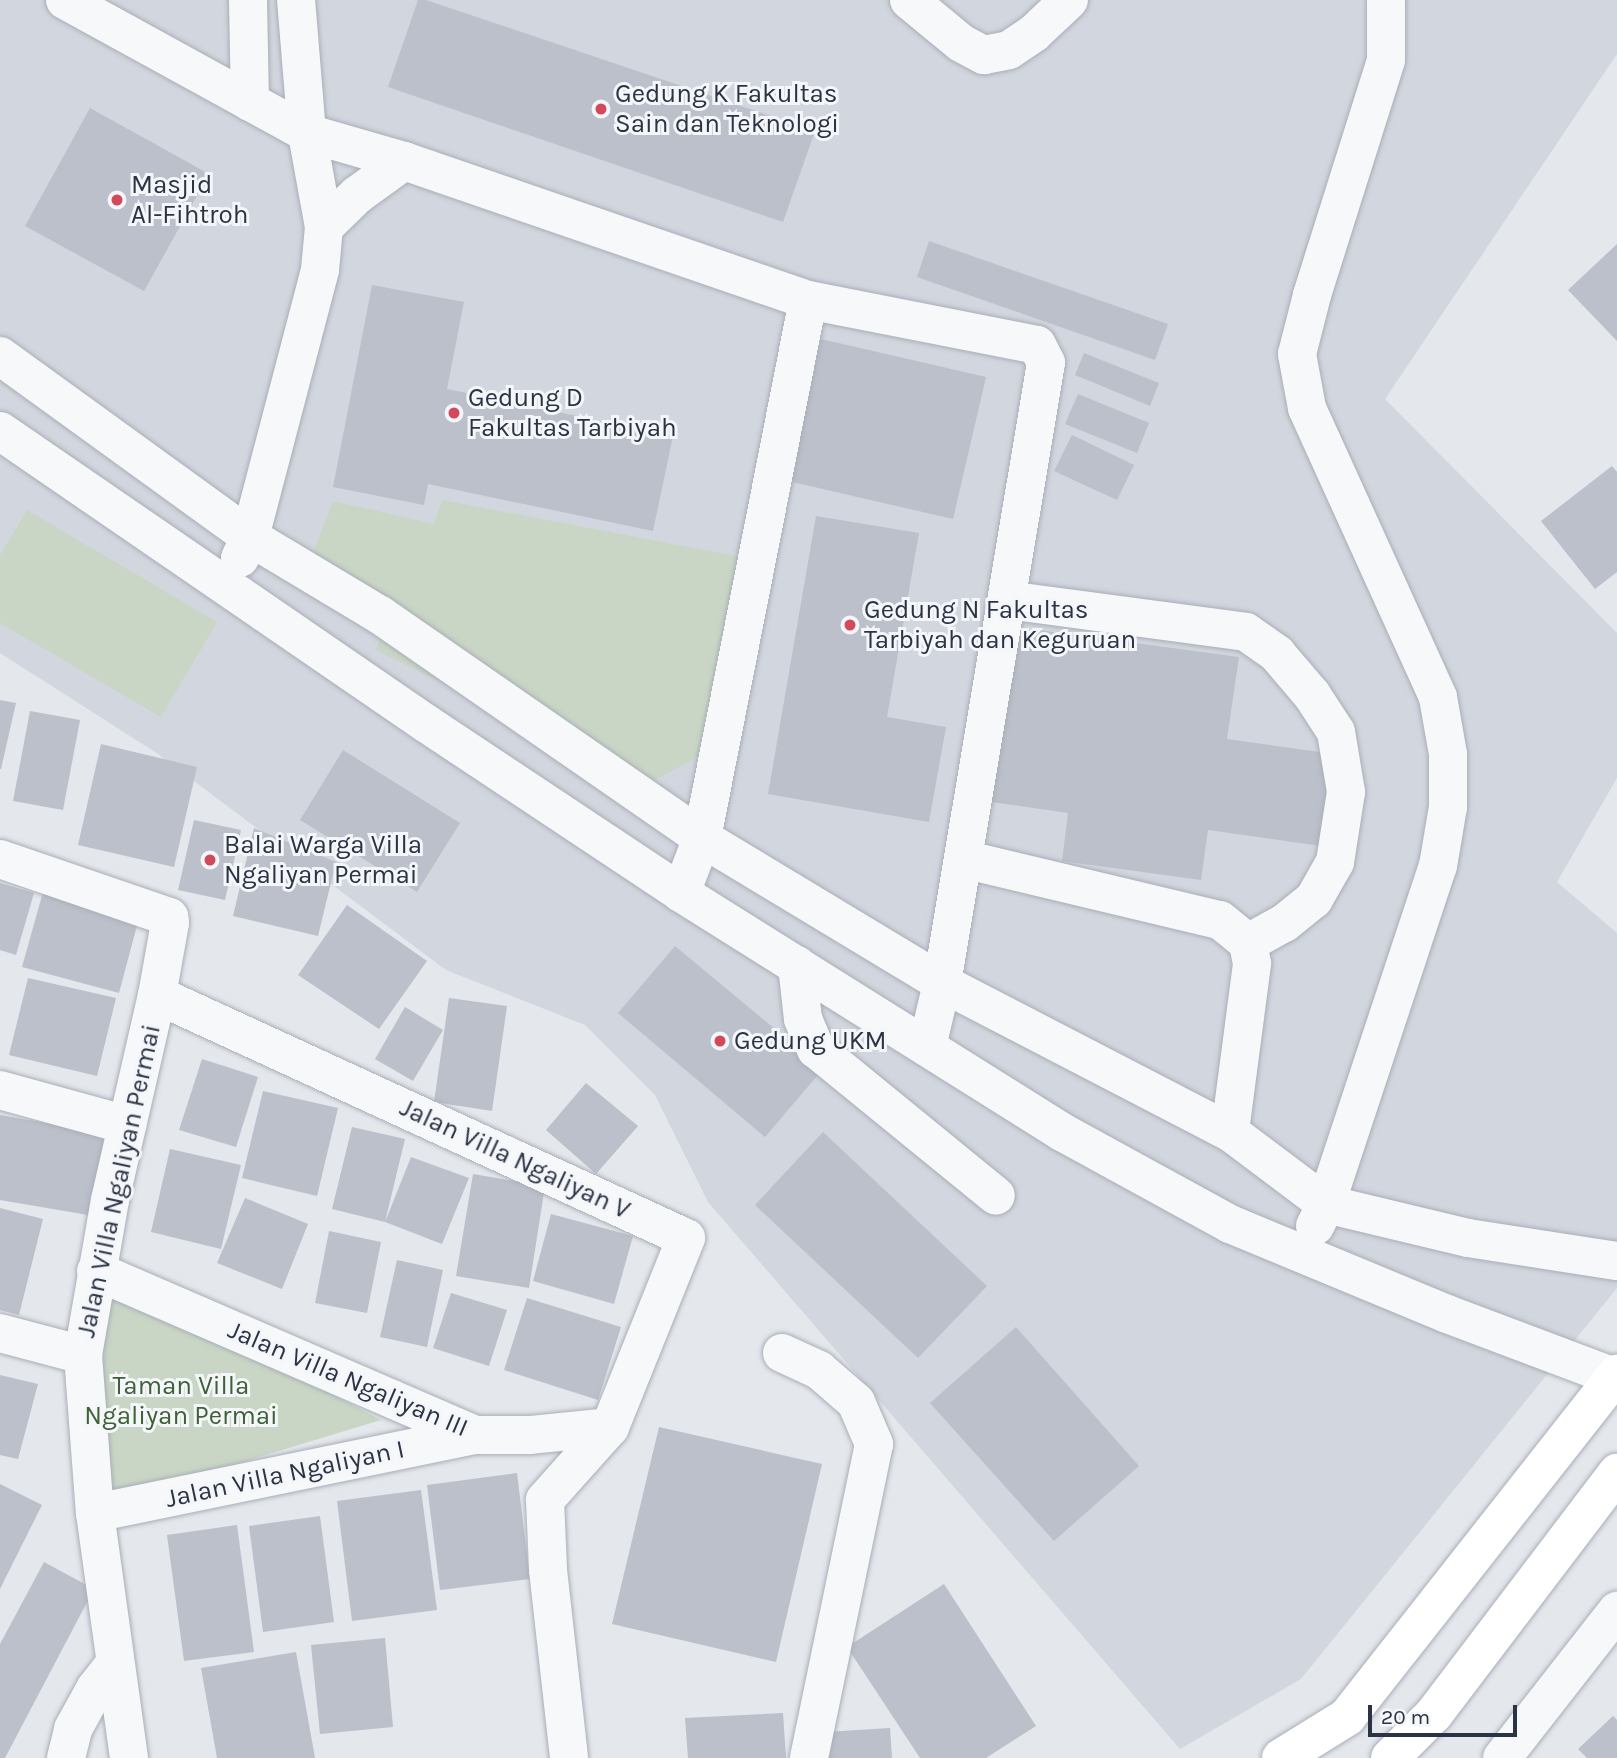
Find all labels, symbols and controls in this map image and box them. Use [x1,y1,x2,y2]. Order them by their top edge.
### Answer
place label: Gedung K Fakultas Sain dan Teknologi [615,78,839,140]
marker: Gedung K Fakultas Sain dan Teknologi [593,101,609,117]
place label: Masjid Al-Fihtroh [131,169,248,230]
marker: Masjid Al-Fihtroh [109,192,125,208]
place label: Gedung D Fakultas Tarbiyah [468,382,677,444]
marker: Gedung D Fakultas Tarbiyah [446,405,462,421]
place label: Gedung N Fakultas Tarbiyah dan Keguruan [864,594,1136,656]
marker: Gedung N Fakultas Tarbiyah dan Keguruan [842,617,858,633]
place label: Balai Warga Villa Ngaliyan Permai [224,829,422,890]
marker: Balai Warga Villa Ngaliyan Permai [202,852,218,868]
street label: Jalan Villa Ngaliyan Permai [71,1022,167,1340]
place label: Gedung UKM [734,1025,887,1057]
marker: Gedung UKM [712,1033,728,1049]
street label: Jalan Villa Ngaliyan V [395,1092,635,1226]
street label: Jalan Villa Ngaliyan III [223,1314,473,1444]
park label: Taman Villa Ngaliyan Permai [84,1370,278,1432]
street label: Jalan Villa Ngaliyan I [163,1433,407,1515]
scale bar [1372,1692,1521,1736]
text: 20 m [1381,1705,1430,1729]

